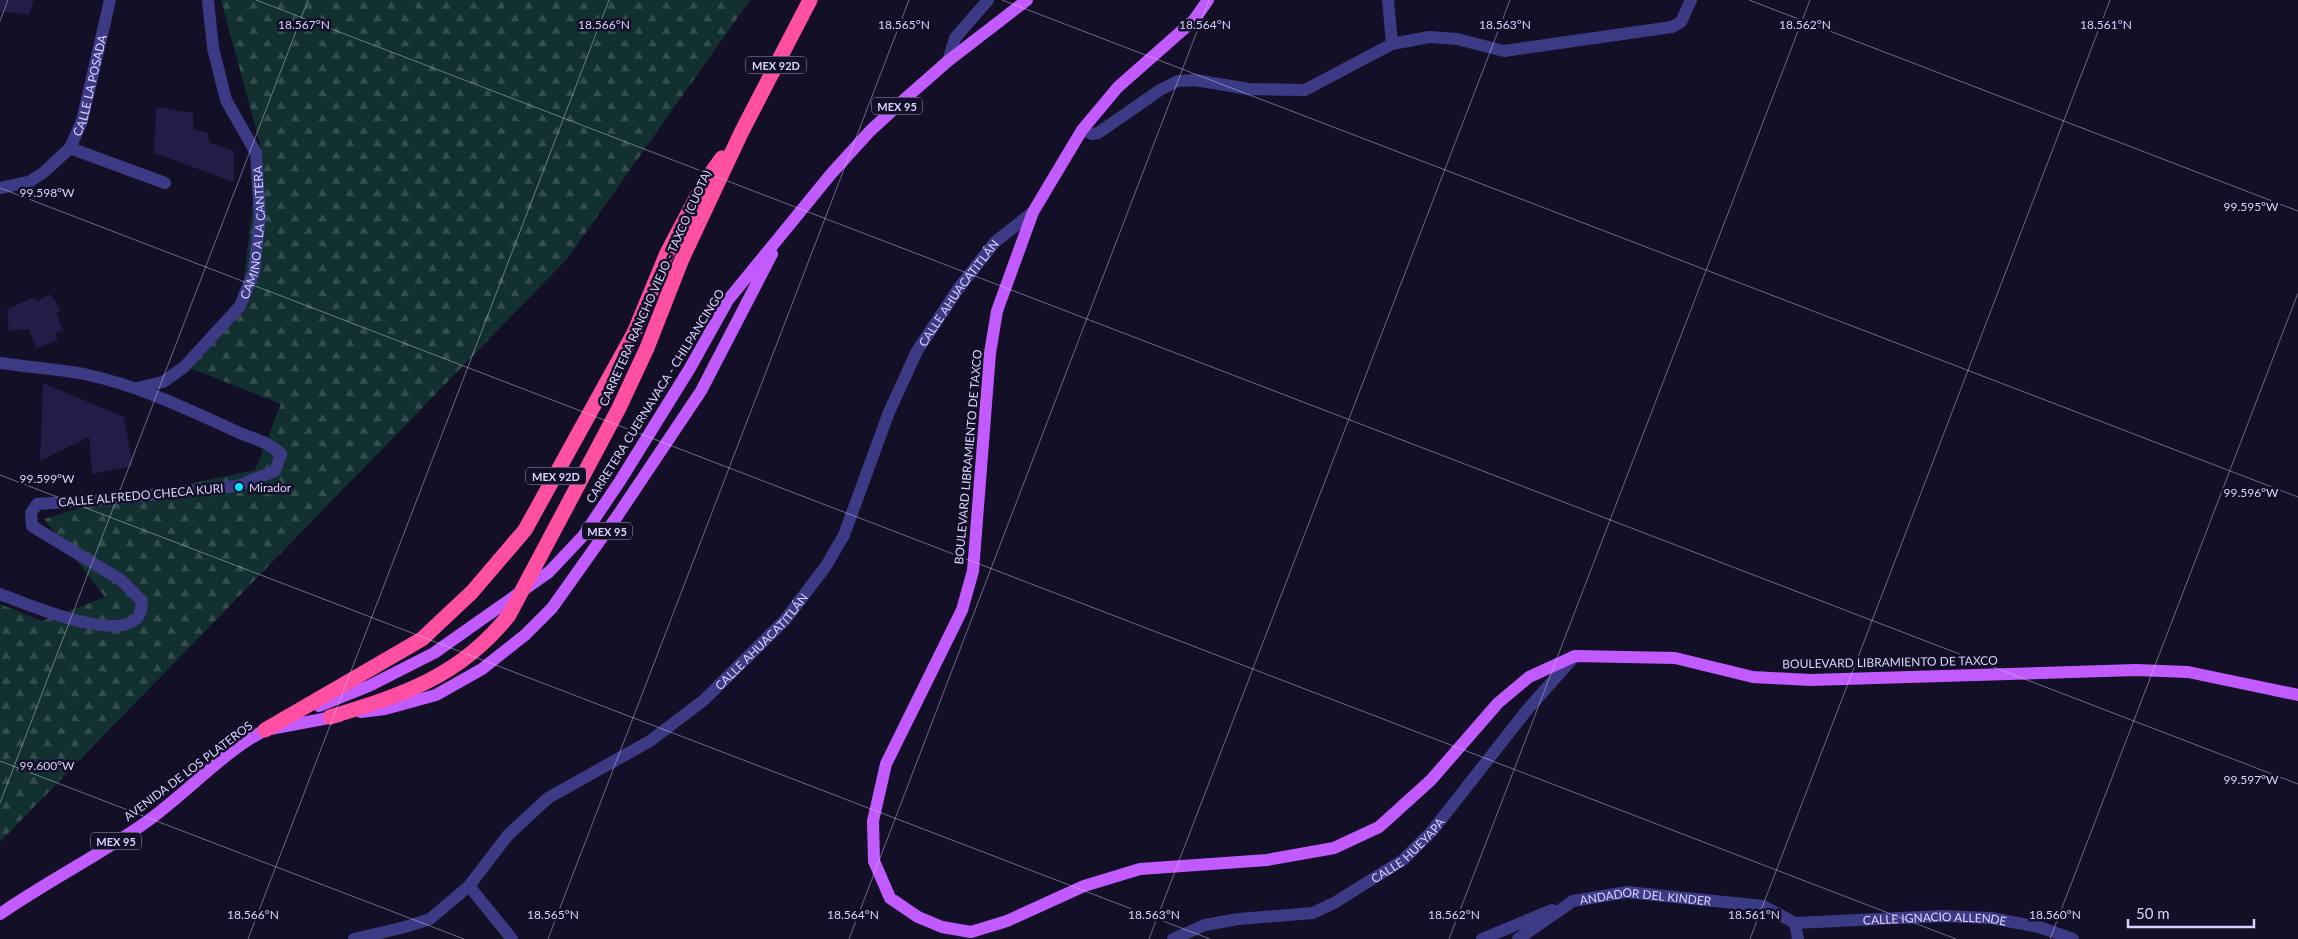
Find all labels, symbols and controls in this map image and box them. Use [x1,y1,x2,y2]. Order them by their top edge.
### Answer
text: 18.567°N [278,17,330,32]
text: 18.566°N [578,17,630,32]
text: 18.565°N [878,17,930,32]
text: 18.564°N [1179,17,1231,32]
text: 18.563°N [1479,17,1531,32]
text: 18.562°N [1779,17,1831,32]
text: 18.561°N [2080,17,2132,32]
street label: CALLE LA POSADA [69,32,109,138]
road number: MEX 92D [746,56,806,74]
road number: MEX 95 [872,98,922,114]
street label: CAMINO A LA CANTERA [236,165,268,301]
street label: CARRETERA RANCHO VIEJO - TAXCO (CUOTA) [596,168,714,408]
text: 99.598°W [19,185,75,200]
text: 99.595°W [2223,199,2279,214]
street label: CALLE AHUACATITLÁN [915,236,1002,349]
street label: CARRETERA CUERNAVACA - CHILPANCINGO [583,286,728,506]
street label: BOULEVARD LIBRAMIENTO DE TAXCO [951,349,985,565]
road number: MEX 92D [526,468,586,484]
text: 99.599°W [19,471,75,486]
street label: CALLE ALFREDO CHECA KURI [58,480,224,510]
place label: Mirador [249,480,292,495]
marker: Mirador [233,481,245,493]
text: 99.596°W [2223,485,2279,500]
road number: MEX 95 [582,522,632,540]
street label: CALLE AHUACATITLÁN [711,590,810,693]
street label: BOULEVARD LIBRAMIENTO DE TAXCO [1782,653,1998,671]
street label: AVENIDA DE LOS PLATEROS [121,718,255,824]
text: 99.600°W [19,758,75,773]
text: 99.597°W [2223,772,2279,787]
street label: CALLE HUEYAPA [1368,814,1448,886]
road number: MEX 95 [91,832,141,849]
street label: ANDADOR DEL KINDER [1578,884,1713,908]
scale bar [2128,896,2254,928]
text: 50 m [2136,904,2170,922]
text: 18.566°N [227,907,279,922]
text: 18.565°N [527,907,579,922]
text: 18.564°N [827,907,879,922]
text: 18.563°N [1128,907,1180,922]
text: 18.562°N [1428,907,1480,922]
text: 18.561°N [1728,907,1780,922]
text: 18.560°N [2029,907,2081,922]
street label: CALLE IGNACIO ALLENDE [1863,909,2008,928]

